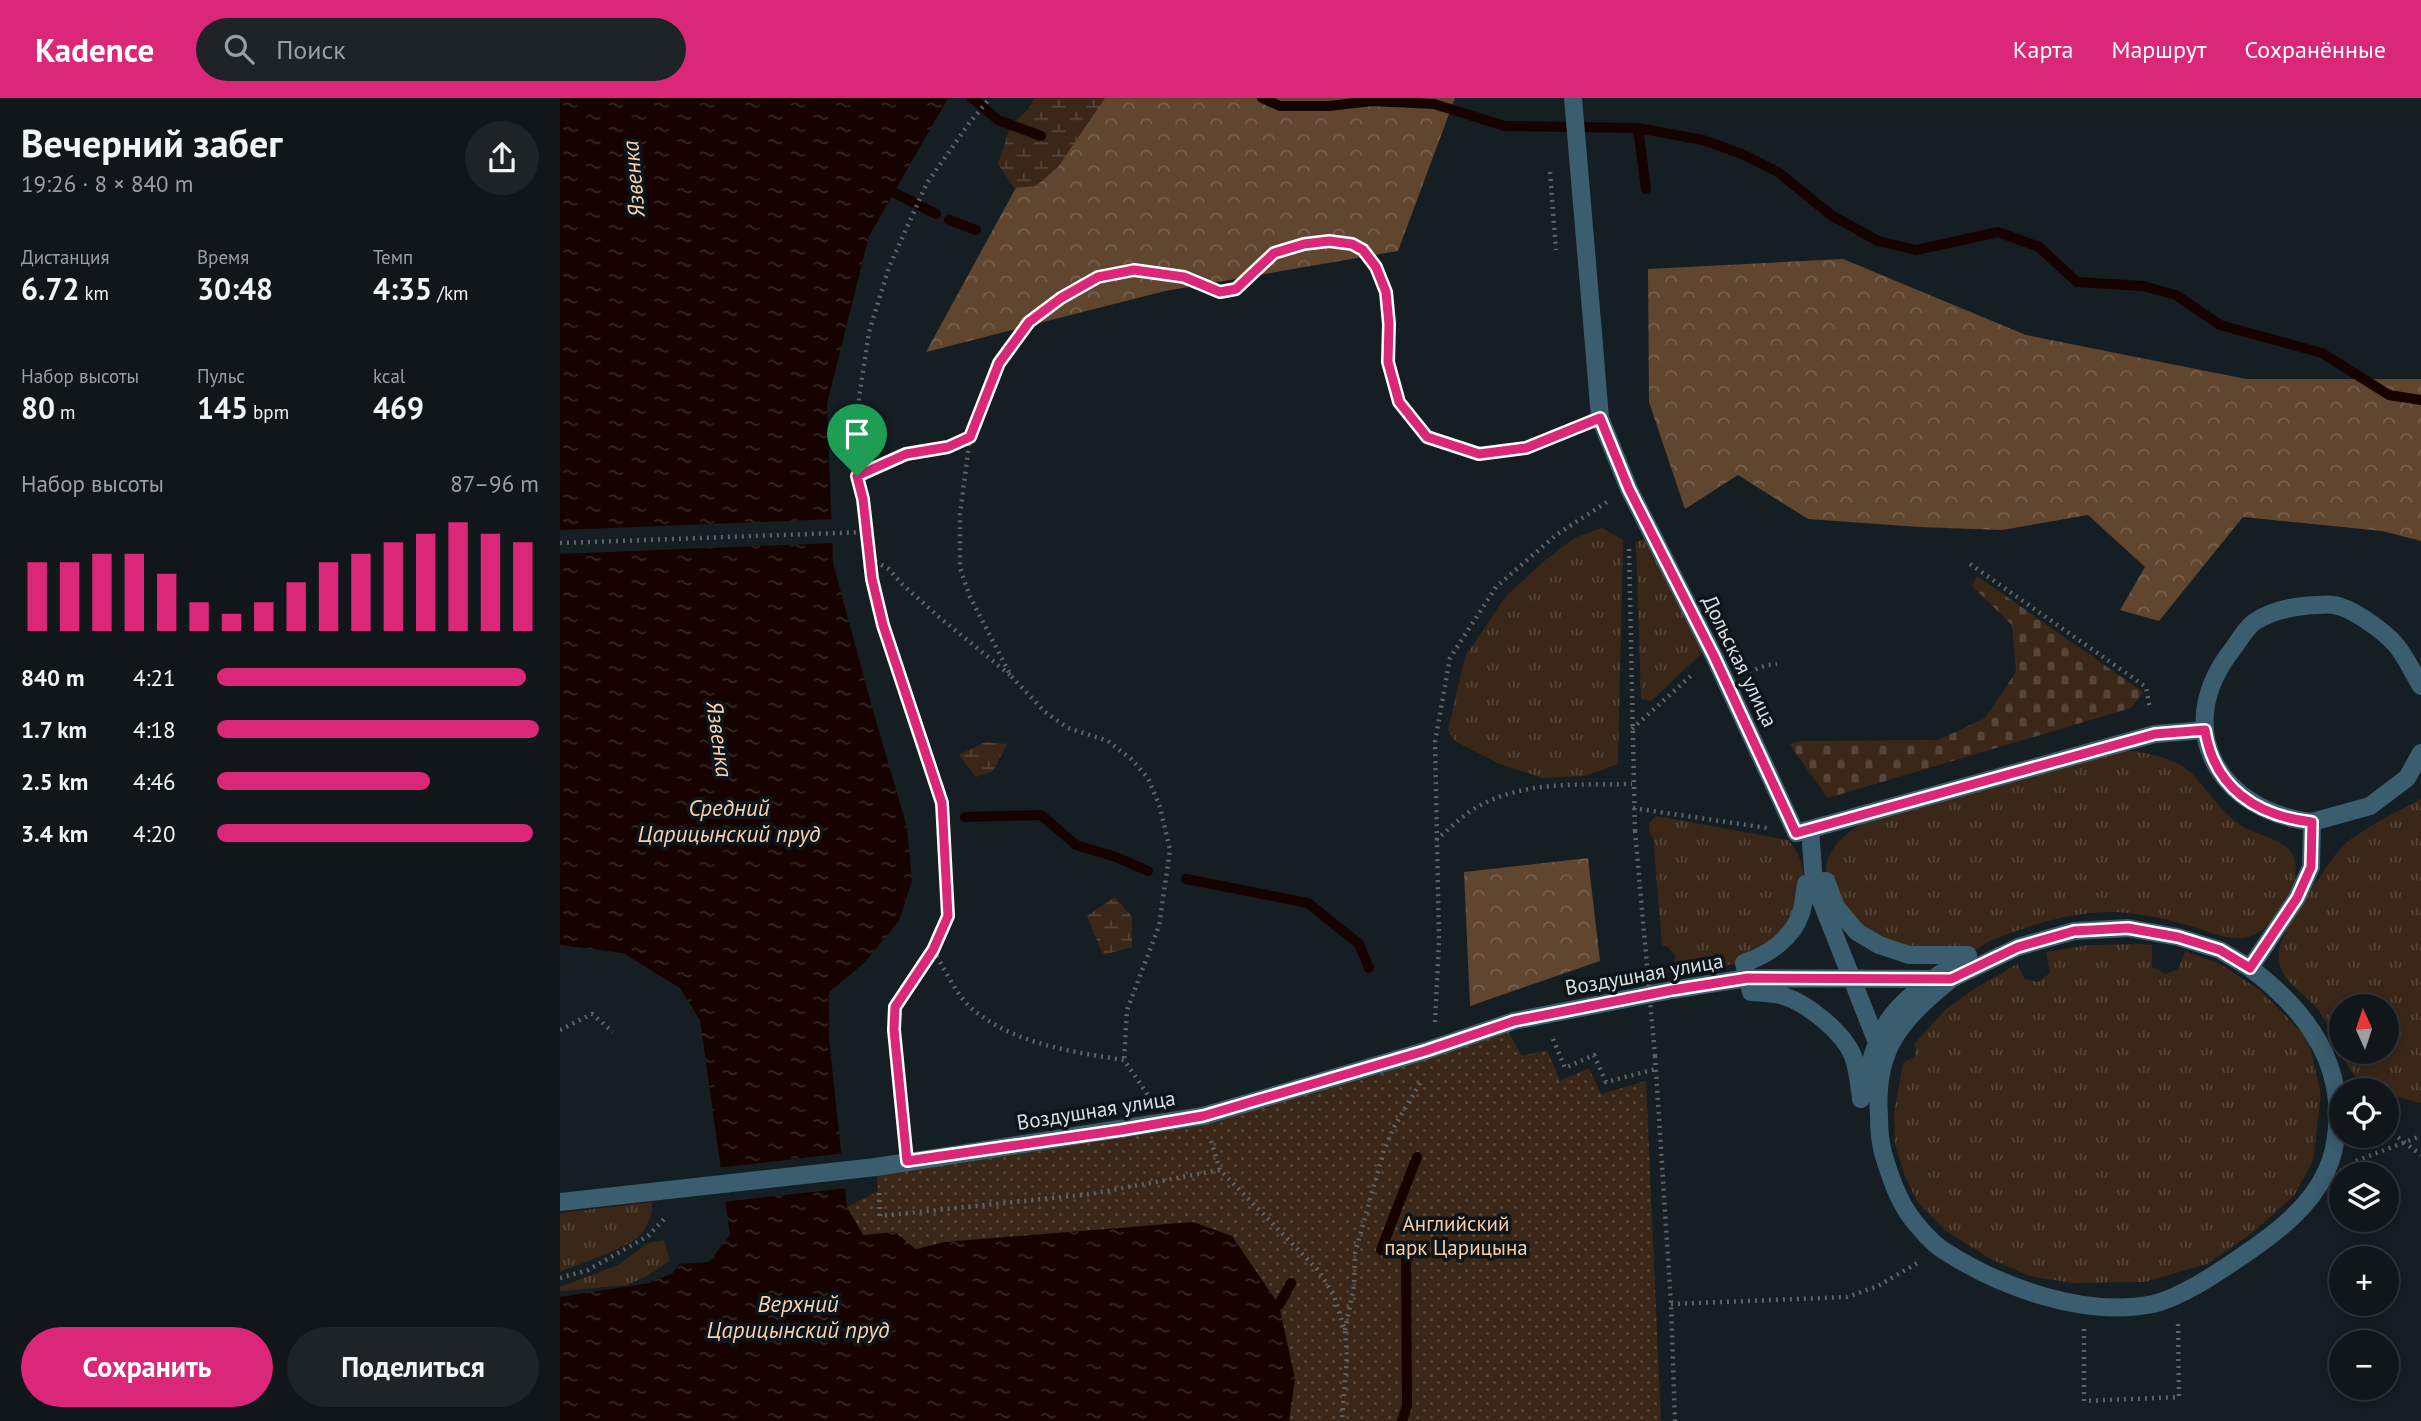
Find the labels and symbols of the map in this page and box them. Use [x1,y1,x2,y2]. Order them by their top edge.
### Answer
water label: Язвенка [615,140,651,219]
pin [827,404,887,476]
street label: Дольская улица [1696,590,1784,732]
water label: Язвенка [700,698,740,779]
water label: Средний Царицынский пруд [638,793,820,848]
street label: Воздушная улица [1563,947,1725,1001]
north arrow [2329,994,2399,1064]
street label: Воздушная улица [1015,1084,1177,1136]
park label: Английский парк Царицына [1384,1210,1528,1261]
water label: Верхний Царицынский пруд [707,1289,889,1344]

